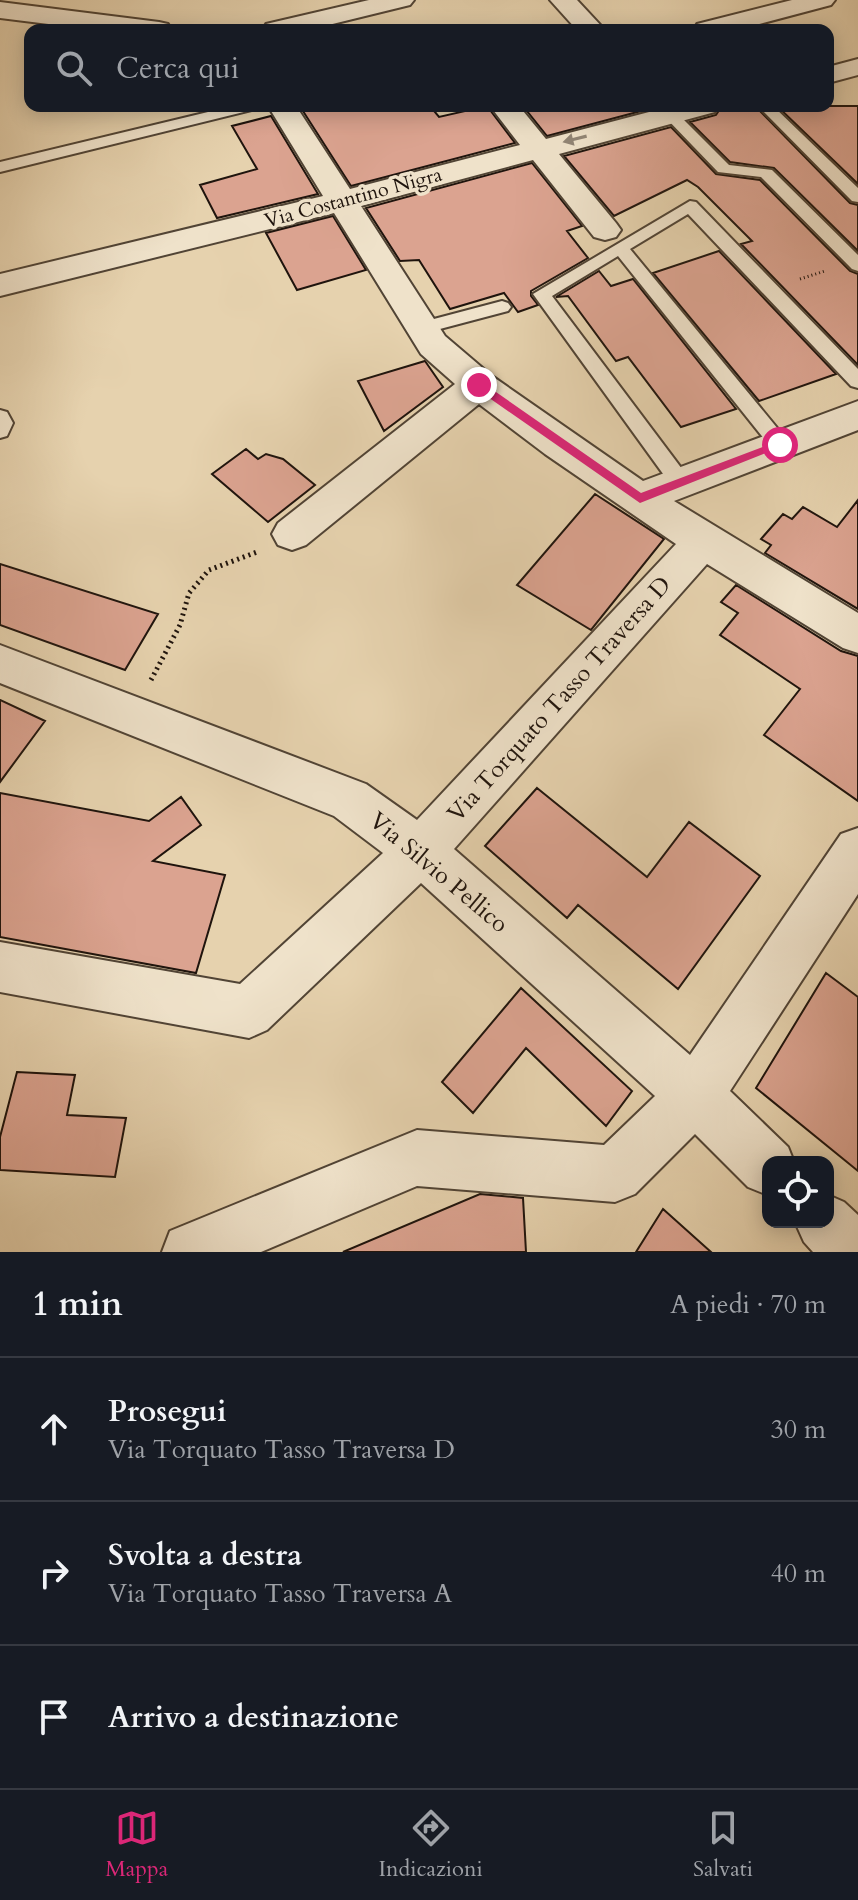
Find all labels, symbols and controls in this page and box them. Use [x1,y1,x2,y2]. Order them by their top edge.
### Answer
search box [24,24,834,112]
icon: search [52,46,96,90]
text: Cerca qui [116,48,239,89]
one-way arrow [563,133,588,145]
street label: Via Costantino Nigra [261,161,445,234]
route end [461,367,497,403]
route start [762,427,798,463]
street label: Via Torquato Tasso Traversa D [440,569,679,829]
street label: Via Silvio Pellico [362,804,515,940]
map controls [762,1156,834,1228]
button: locate [762,1156,834,1228]
text: 1 min [32,1281,123,1327]
text: A piedi · 70 m [670,1287,826,1322]
text: Prosegui [108,1391,227,1432]
icon: ahead [32,1407,76,1451]
text: 30 m [770,1412,826,1447]
text: Via Torquato Tasso Traversa D [108,1432,455,1467]
text: Svolta a destra [108,1535,302,1576]
icon: right [32,1551,76,1595]
text: 40 m [770,1556,826,1591]
text: Via Torquato Tasso Traversa A [108,1576,452,1611]
icon: arrive [32,1695,76,1739]
text: Arrivo a destinazione [108,1697,399,1738]
tab: Mappa [105,1806,168,1884]
tab: Indicazioni [379,1806,483,1884]
tab: Salvati [693,1806,753,1884]

